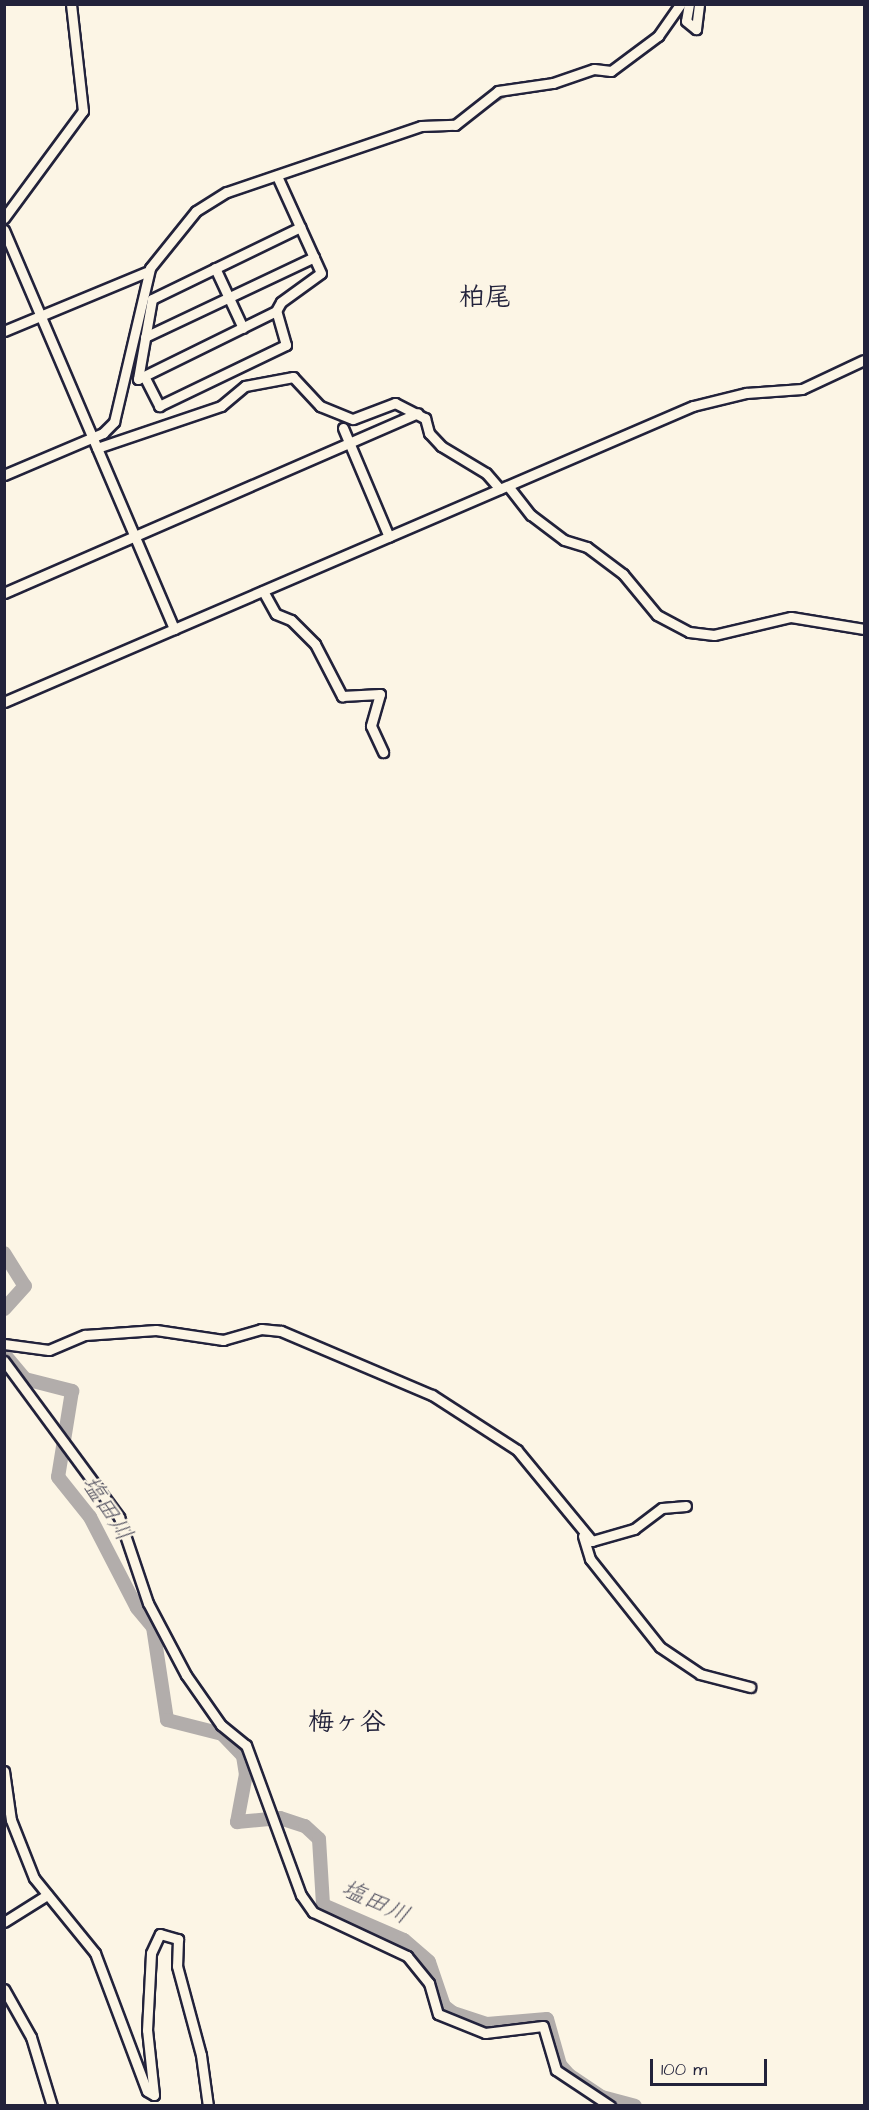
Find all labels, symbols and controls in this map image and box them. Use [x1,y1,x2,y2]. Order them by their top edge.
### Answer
district label: 柏尾 [459,282,511,314]
water label: 塩田川 [74,1471,138,1547]
district label: 梅ヶ谷 [308,1707,386,1739]
water label: 塩田川 [336,1875,414,1931]
scale bar [653,2047,770,2085]
text: 100 m [661,2057,707,2082]

